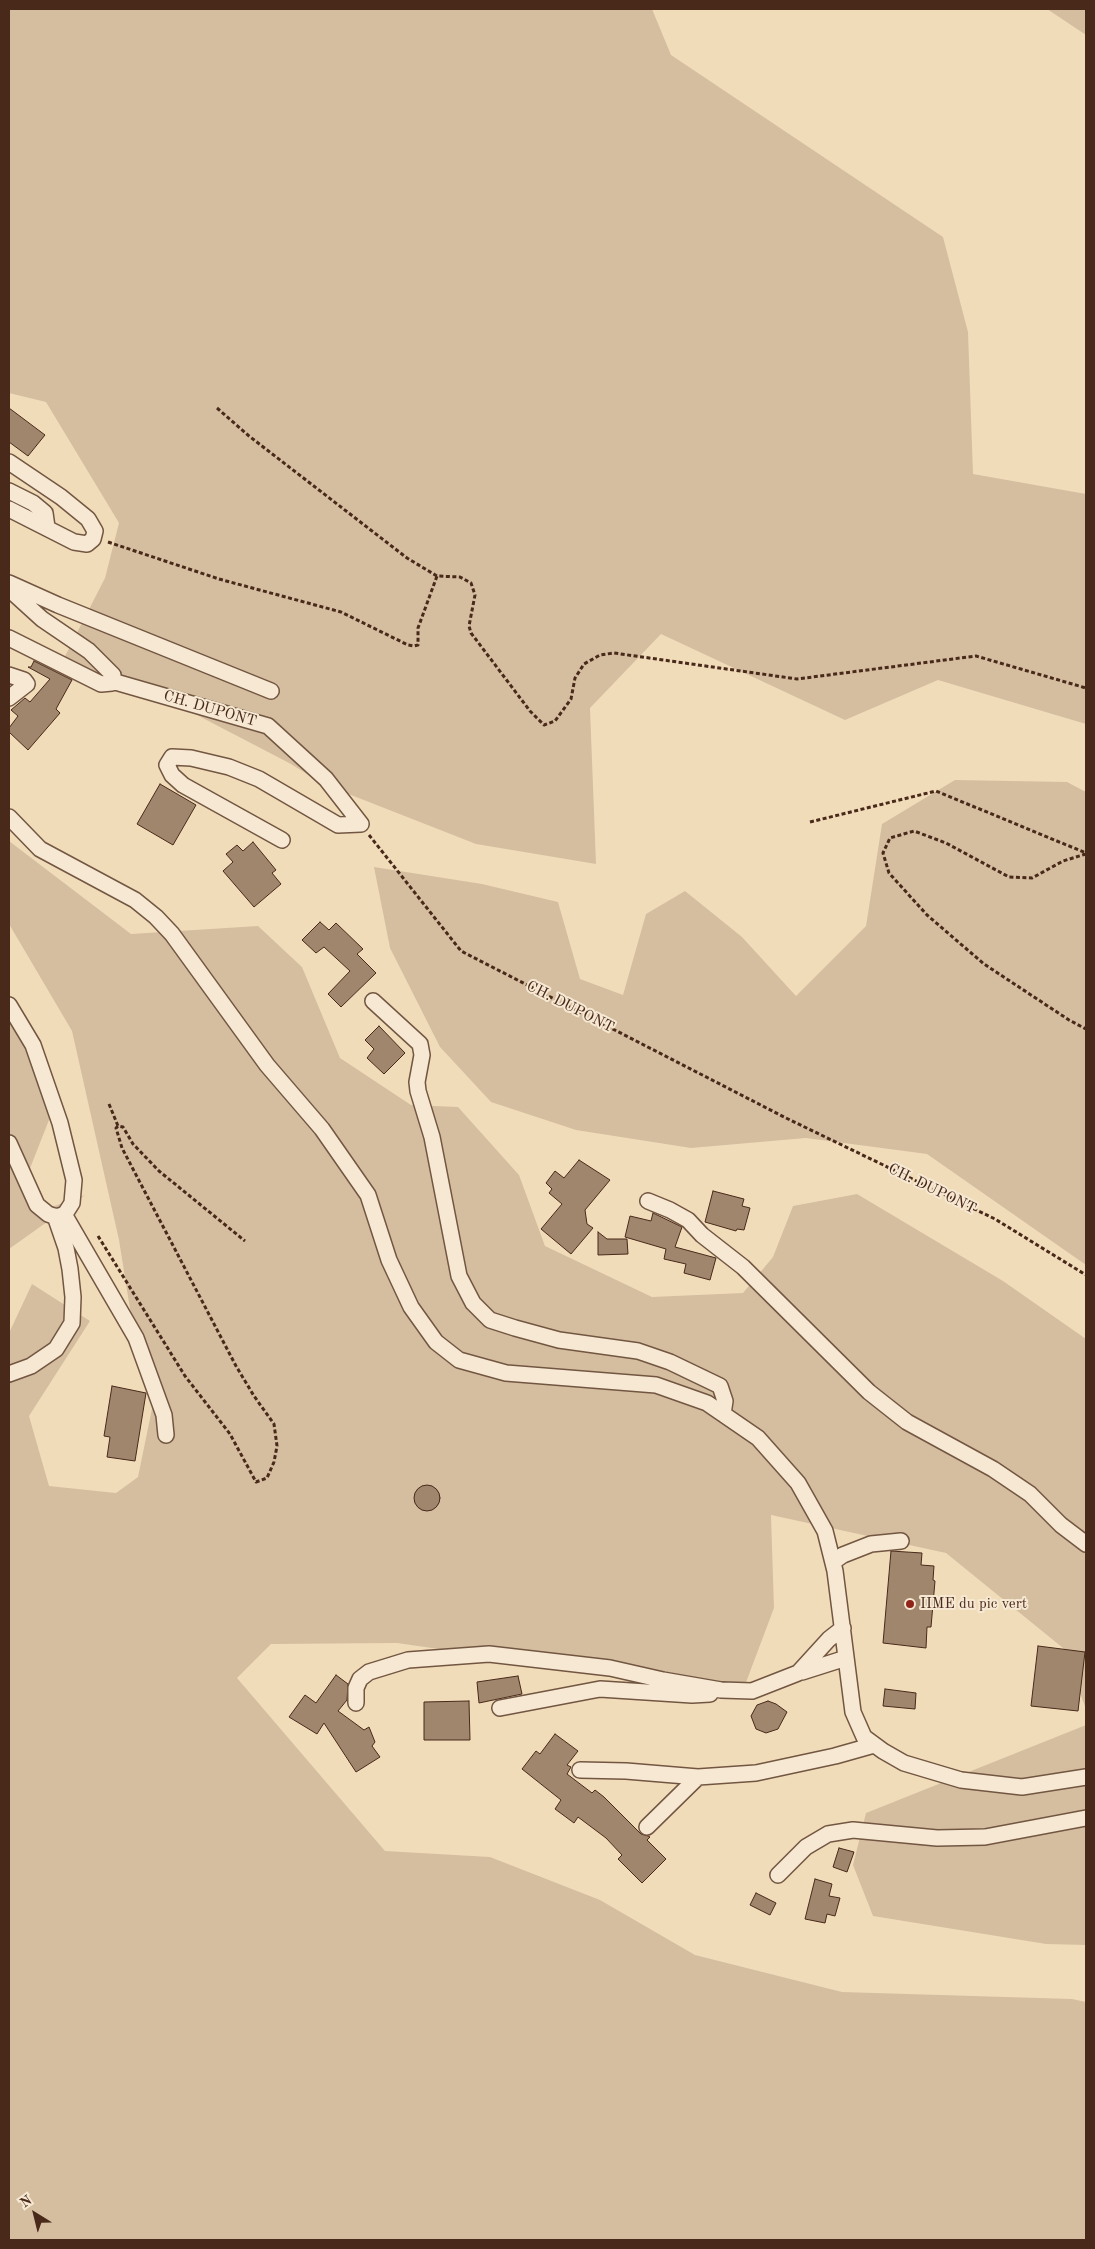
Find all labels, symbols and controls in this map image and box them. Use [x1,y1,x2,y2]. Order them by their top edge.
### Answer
street label: CH. DUPONT [161,687,259,731]
street label: CH. DUPONT [523,977,617,1037]
street label: CH. DUPONT [885,1160,979,1218]
place label: IIME du pic vert [920,1595,1027,1613]
marker: IIME du pic vert [904,1598,916,1610]
north arrow [10,2189,60,2239]
text: N [18,2193,35,2211]

